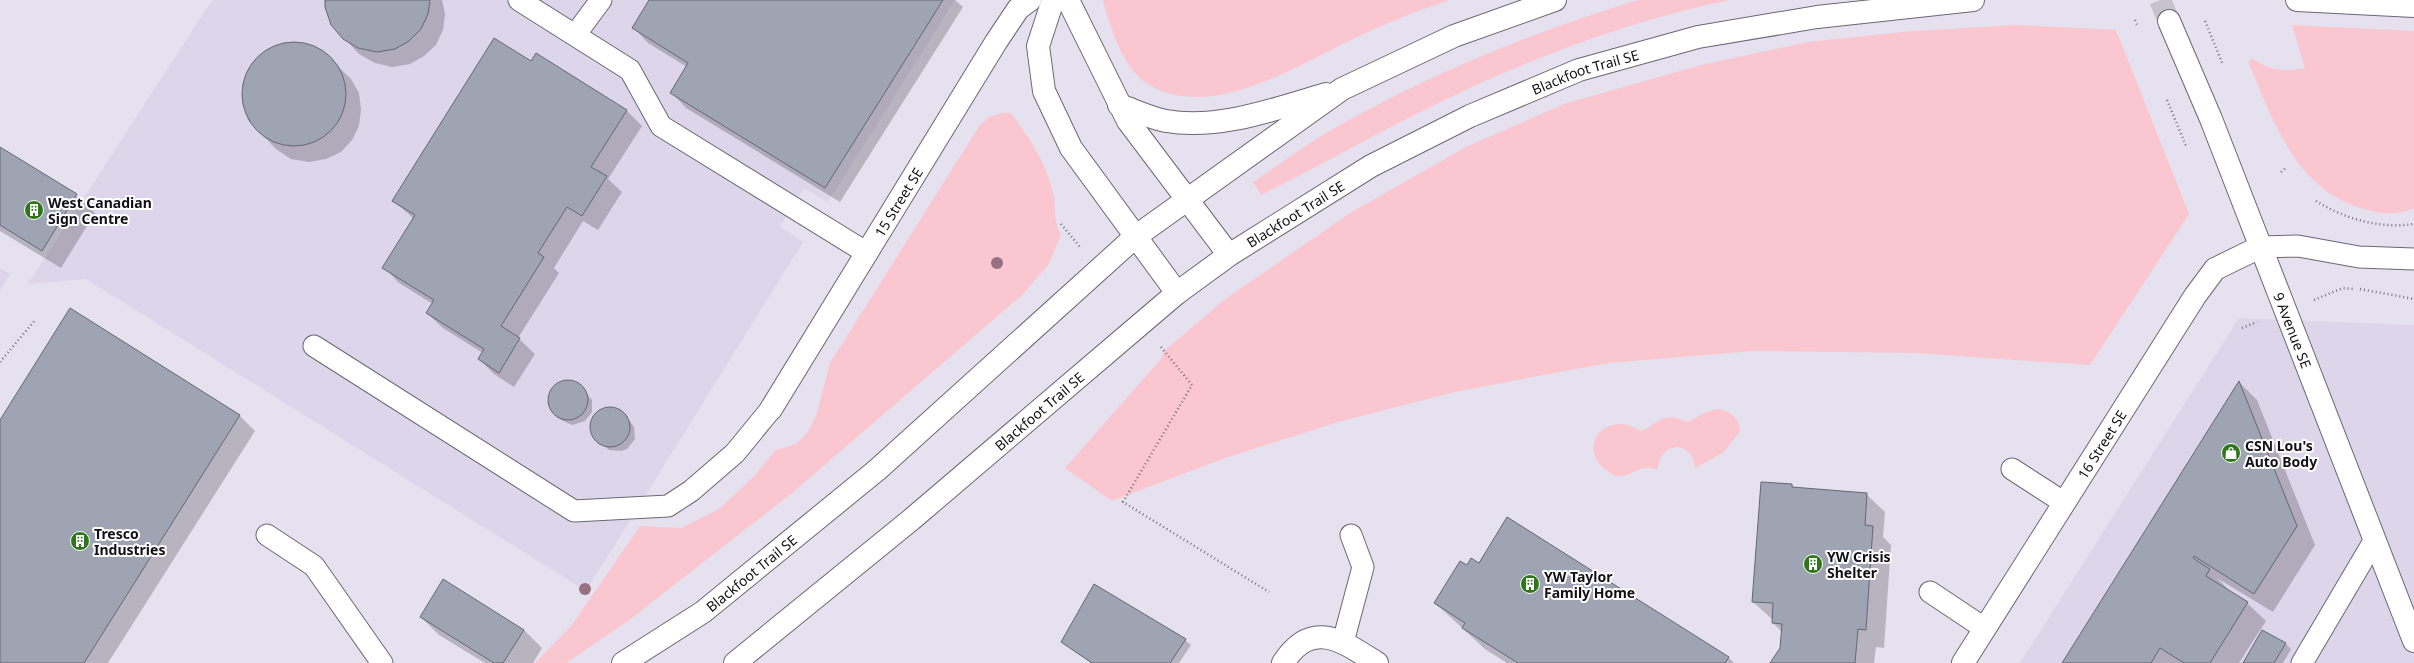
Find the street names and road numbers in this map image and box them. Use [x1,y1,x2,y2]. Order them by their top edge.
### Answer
street label: Blackfoot Trail SE [1529,44,1641,98]
street label: 15 Street SE [870,164,926,240]
street label: Blackfoot Trail SE [1243,176,1348,251]
street label: 9 Avenue SE [2270,289,2316,371]
street label: Blackfoot Trail SE [990,367,1088,454]
street label: 16 Street SE [2073,406,2130,482]
street label: Blackfoot Trail SE [702,530,801,616]

